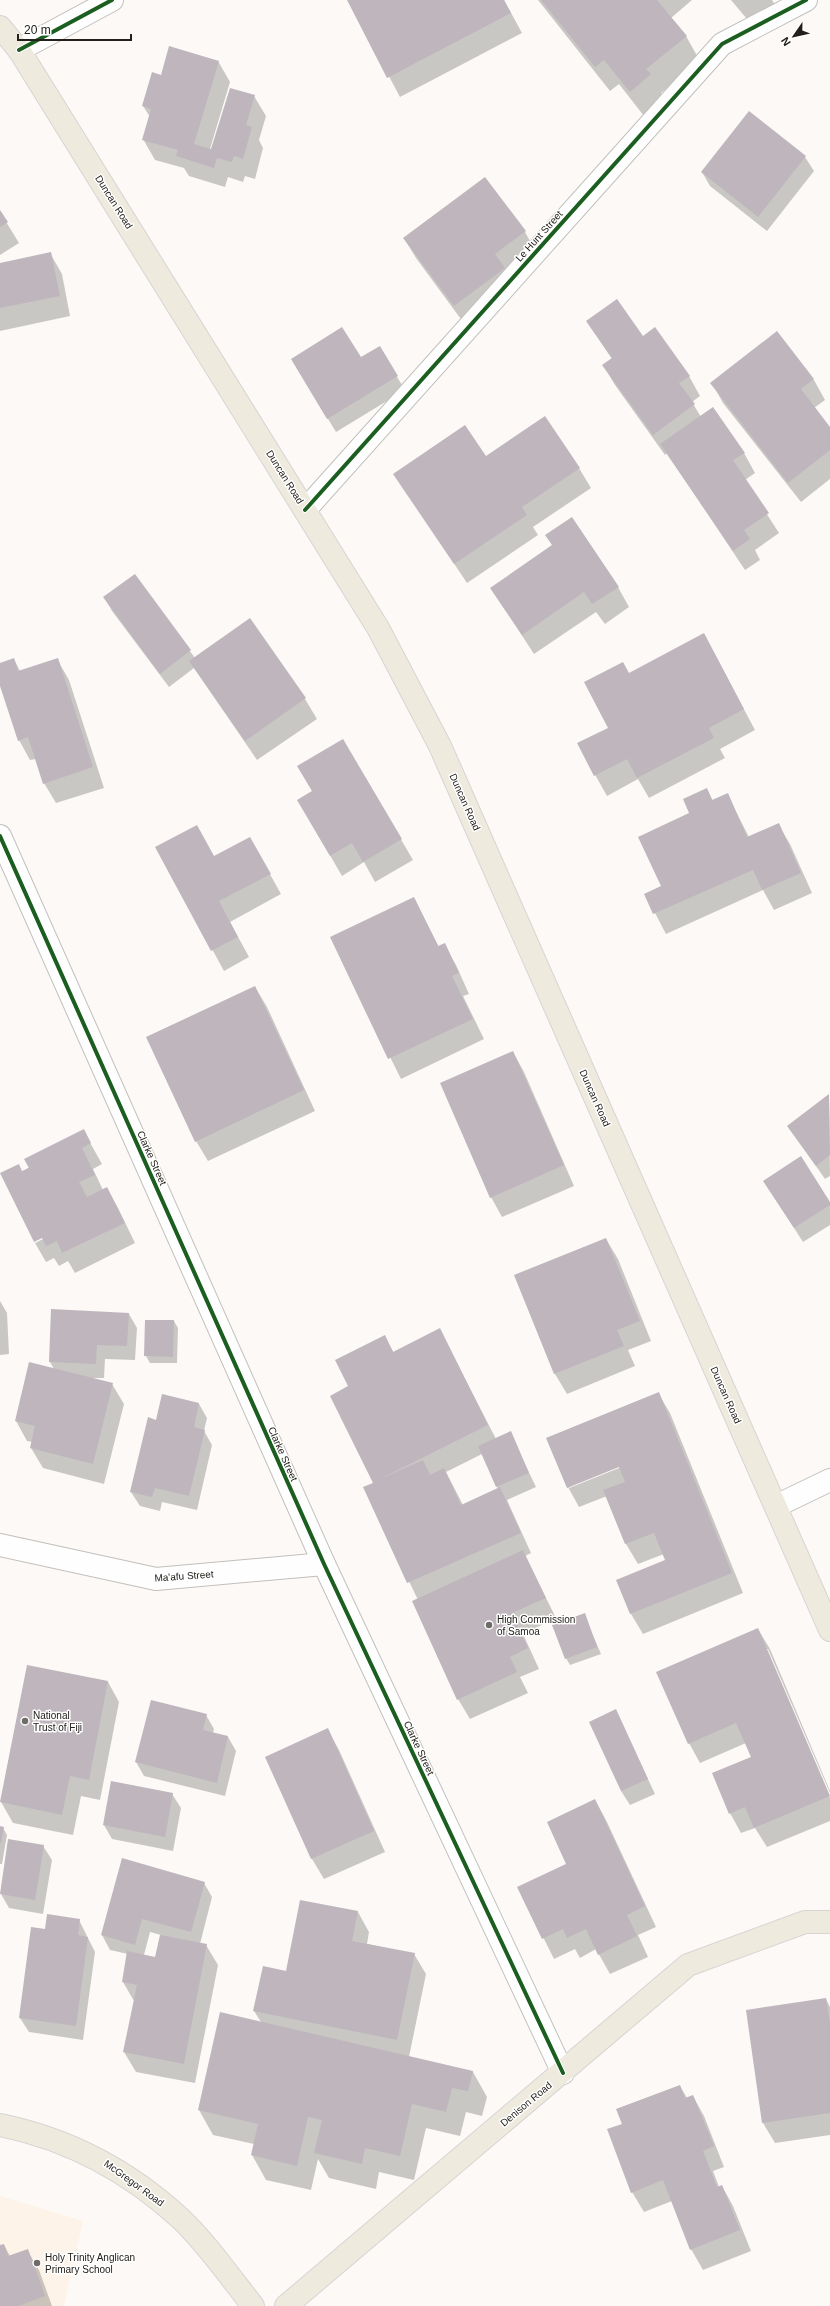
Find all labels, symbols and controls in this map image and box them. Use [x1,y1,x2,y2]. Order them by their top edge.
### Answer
scale bar [18,16,131,42]
north arrow [774,16,814,56]
text: 20 m [24,23,51,37]
text: N [778,35,793,48]
street label: Duncan Road [93,173,135,231]
street label: Le Hunt Street [513,208,565,264]
street label: Duncan Road [264,448,306,506]
street label: Duncan Road [448,772,482,832]
street label: Duncan Road [578,1068,612,1128]
street label: Clarke Street [135,1129,169,1187]
street label: Duncan Road [709,1365,743,1425]
street label: Clarke Street [266,1425,300,1483]
street label: Ma'afu Street [154,1568,214,1584]
place label: High Commission of Samoa [497,1614,575,1637]
marker: High Commission of Samoa [484,1620,494,1630]
place label: National Trust of Fiji [33,1710,82,1733]
marker: National Trust of Fiji [20,1716,30,1726]
street label: Clarke Street [402,1719,436,1777]
street label: Denison Road [498,2079,554,2129]
street label: McGregor Road [102,2158,166,2208]
place label: Holy Trinity Anglican Primary School [45,2252,135,2275]
marker: Holy Trinity Anglican Primary School [32,2258,42,2268]

